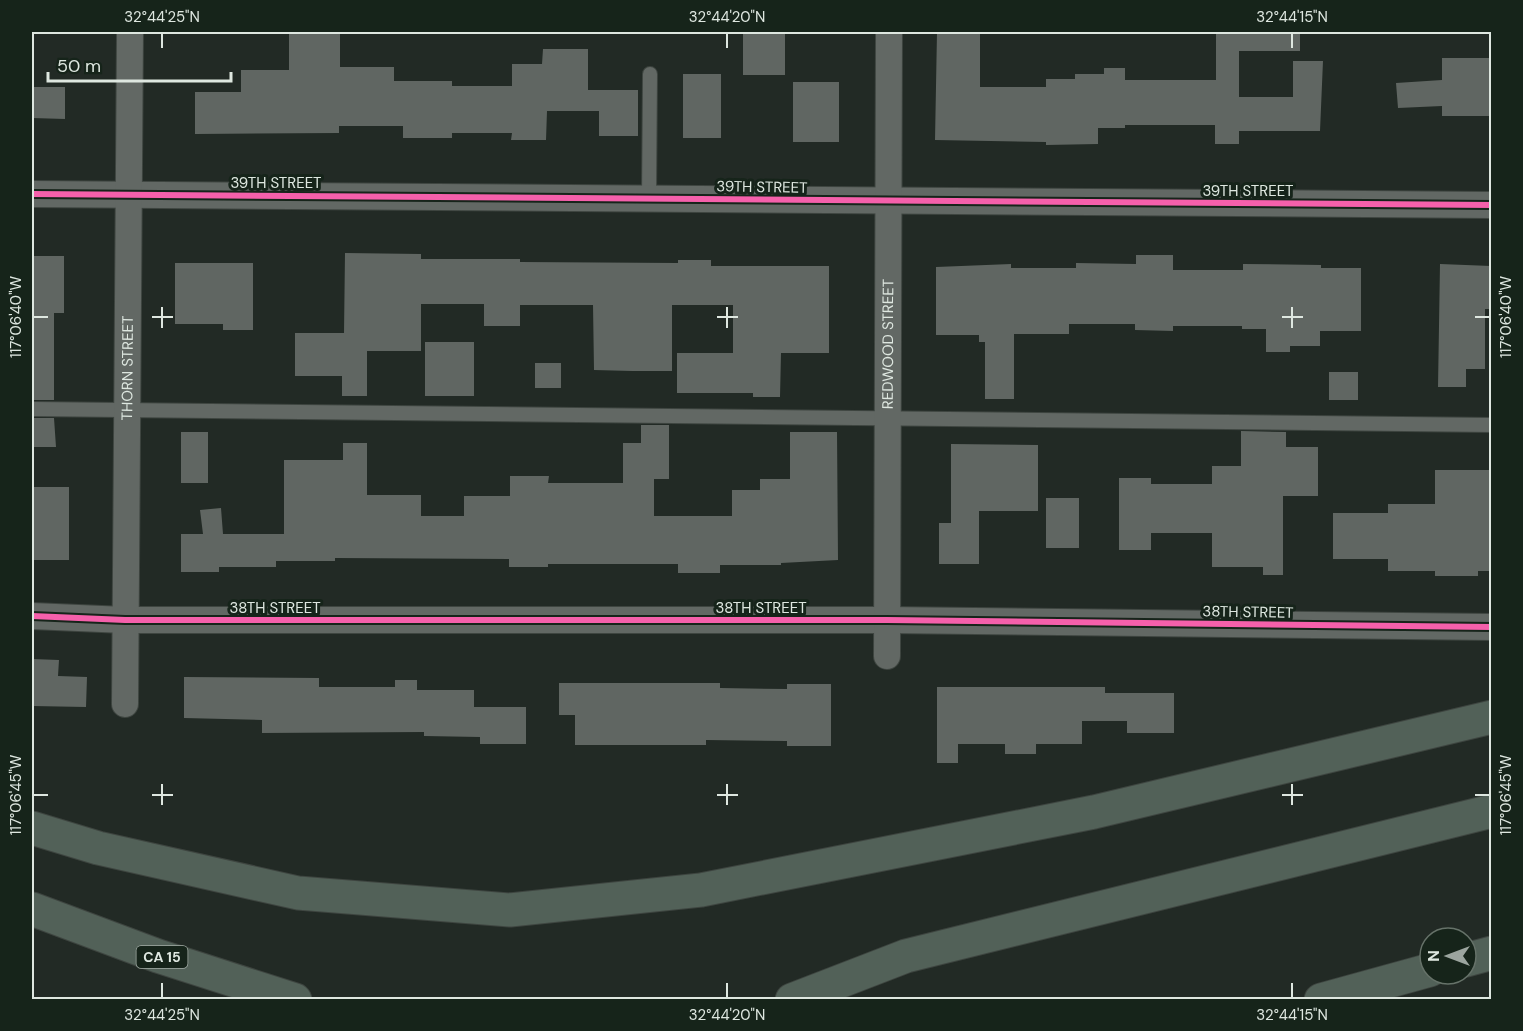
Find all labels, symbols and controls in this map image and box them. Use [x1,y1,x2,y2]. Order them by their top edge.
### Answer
text: 32°44'25"N [124,7,200,27]
text: 32°44'20"N [689,7,765,27]
text: 32°44'15"N [1256,7,1328,27]
scale bar [48,45,231,83]
text: 50 m [57,54,101,78]
street label: 39TH STREET [230,173,322,193]
street label: 39TH STREET [716,176,808,198]
street label: 39TH STREET [1202,181,1294,201]
text: 117°06'40"W [6,276,26,358]
text: 117°06'40"W [1496,276,1516,358]
street label: REDWOOD STREET [878,279,898,409]
street label: THORN STREET [117,316,138,420]
street label: 38TH STREET [229,598,321,618]
street label: 38TH STREET [715,598,807,618]
street label: 38TH STREET [1202,601,1294,623]
text: 117°06'45"W [6,754,26,835]
text: 117°06'45"W [1496,754,1516,835]
north arrow [1418,926,1478,986]
road number: CA 15 [136,946,188,968]
text: N [1423,950,1444,962]
text: 32°44'25"N [124,1005,200,1025]
text: 32°44'20"N [689,1005,765,1025]
text: 32°44'15"N [1256,1005,1328,1025]

